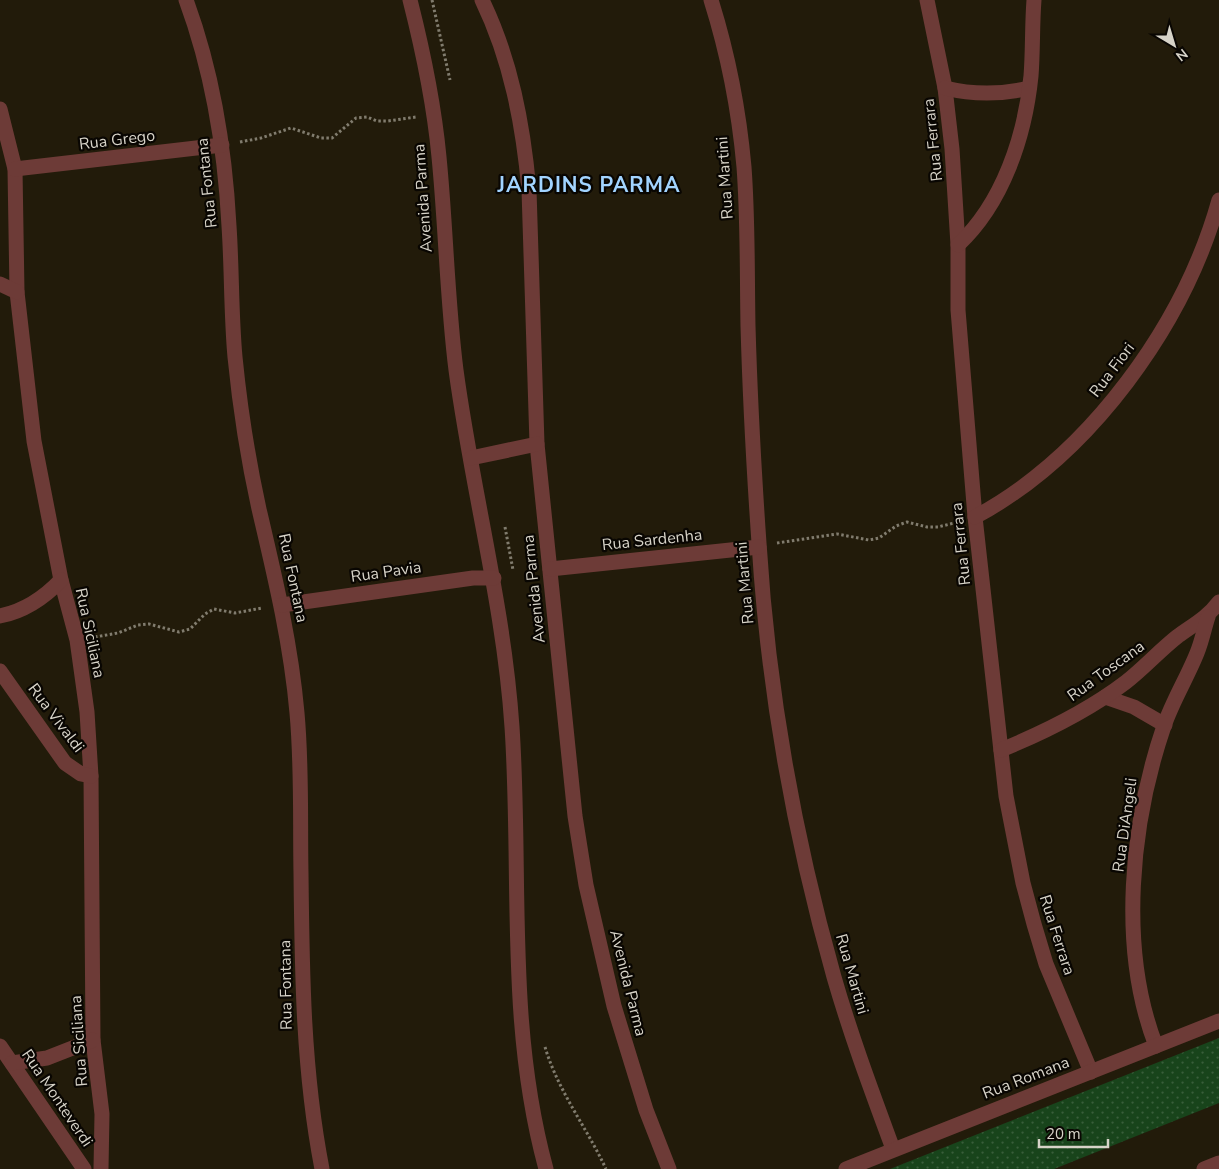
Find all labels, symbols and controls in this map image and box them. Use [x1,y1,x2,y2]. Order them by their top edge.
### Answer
north arrow [1149,20,1199,70]
text: N [1172,44,1192,66]
street label: Rua Ferrara [918,97,948,183]
street label: Rua Grego [78,124,156,156]
street label: Rua Martini [711,136,739,220]
street label: Rua Fontana [191,137,223,229]
street label: Avenida Parma [408,143,438,253]
district label: JARDINS PARMA [496,171,681,199]
street label: Rua Fiori [1084,338,1140,402]
street label: Rua Ferrara [946,501,976,587]
street label: Rua Sardenha [601,524,703,556]
street label: Rua Fontana [273,532,313,624]
street label: Avenida Parma [517,534,551,644]
street label: Rua Martini [730,541,760,625]
street label: Rua Pavia [349,556,423,588]
street label: Rua Siciliana [70,586,110,680]
street label: Rua Toscana [1063,635,1149,707]
street label: Rua Vivaldi [23,679,89,757]
street label: Rua DiAngeli [1107,776,1143,874]
street label: Rua Ferrara [1034,892,1080,978]
street label: Avenida Parma [604,928,652,1038]
street label: Rua Martini [830,931,874,1017]
street label: Rua Fontana [274,940,298,1030]
street label: Rua Siciliana [65,995,93,1087]
street label: Rua Monteverdi [16,1045,98,1151]
street label: Rua Romana [979,1051,1073,1105]
scale bar [1039,1116,1108,1148]
text: 20 m [1046,1124,1081,1144]

